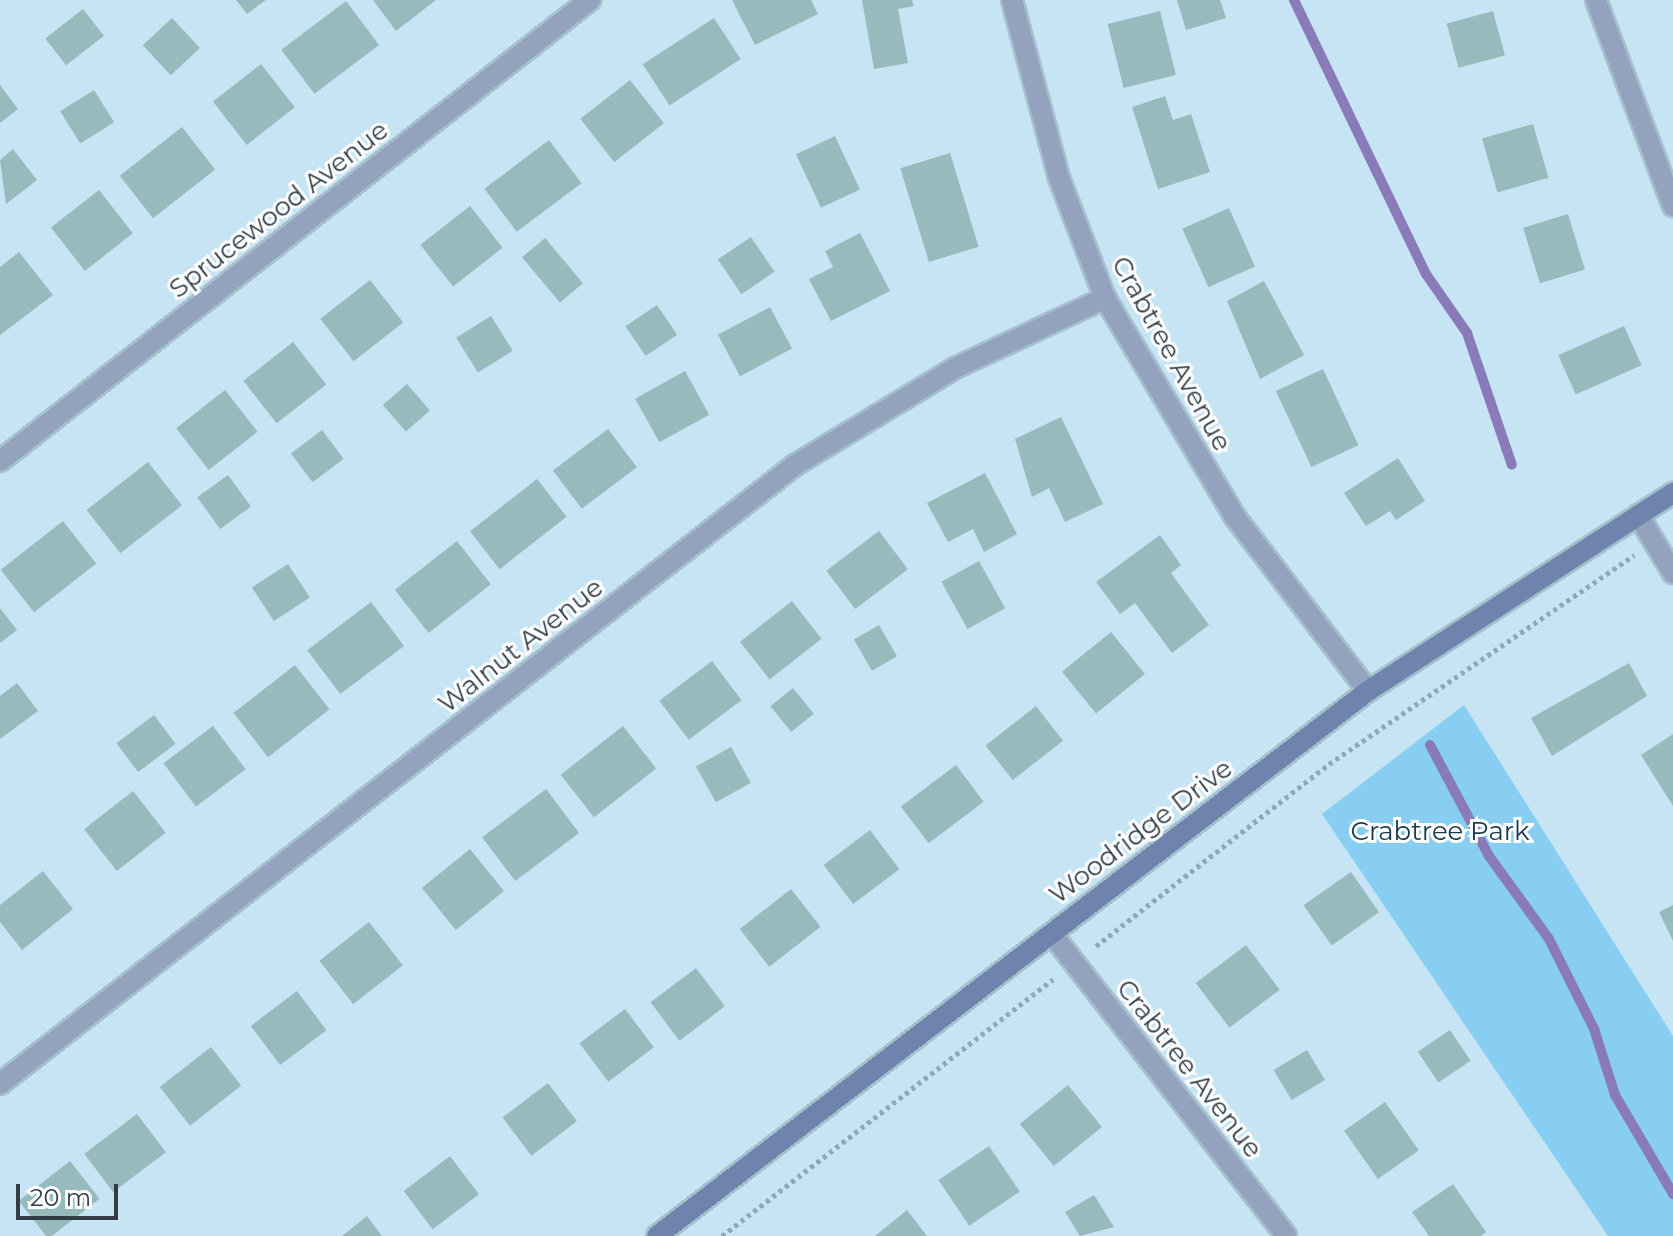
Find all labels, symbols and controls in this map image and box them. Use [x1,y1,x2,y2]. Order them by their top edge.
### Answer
street label: Sprucewood Avenue [163,115,395,305]
street label: Crabtree Avenue [1105,251,1237,457]
street label: Walnut Avenue [432,572,610,720]
street label: Woodridge Drive [1043,753,1239,911]
park label: Crabtree Park [1350,816,1530,848]
street label: Crabtree Avenue [1110,974,1268,1164]
scale bar [20,1168,122,1218]
text: 20 m [30,1183,91,1212]

